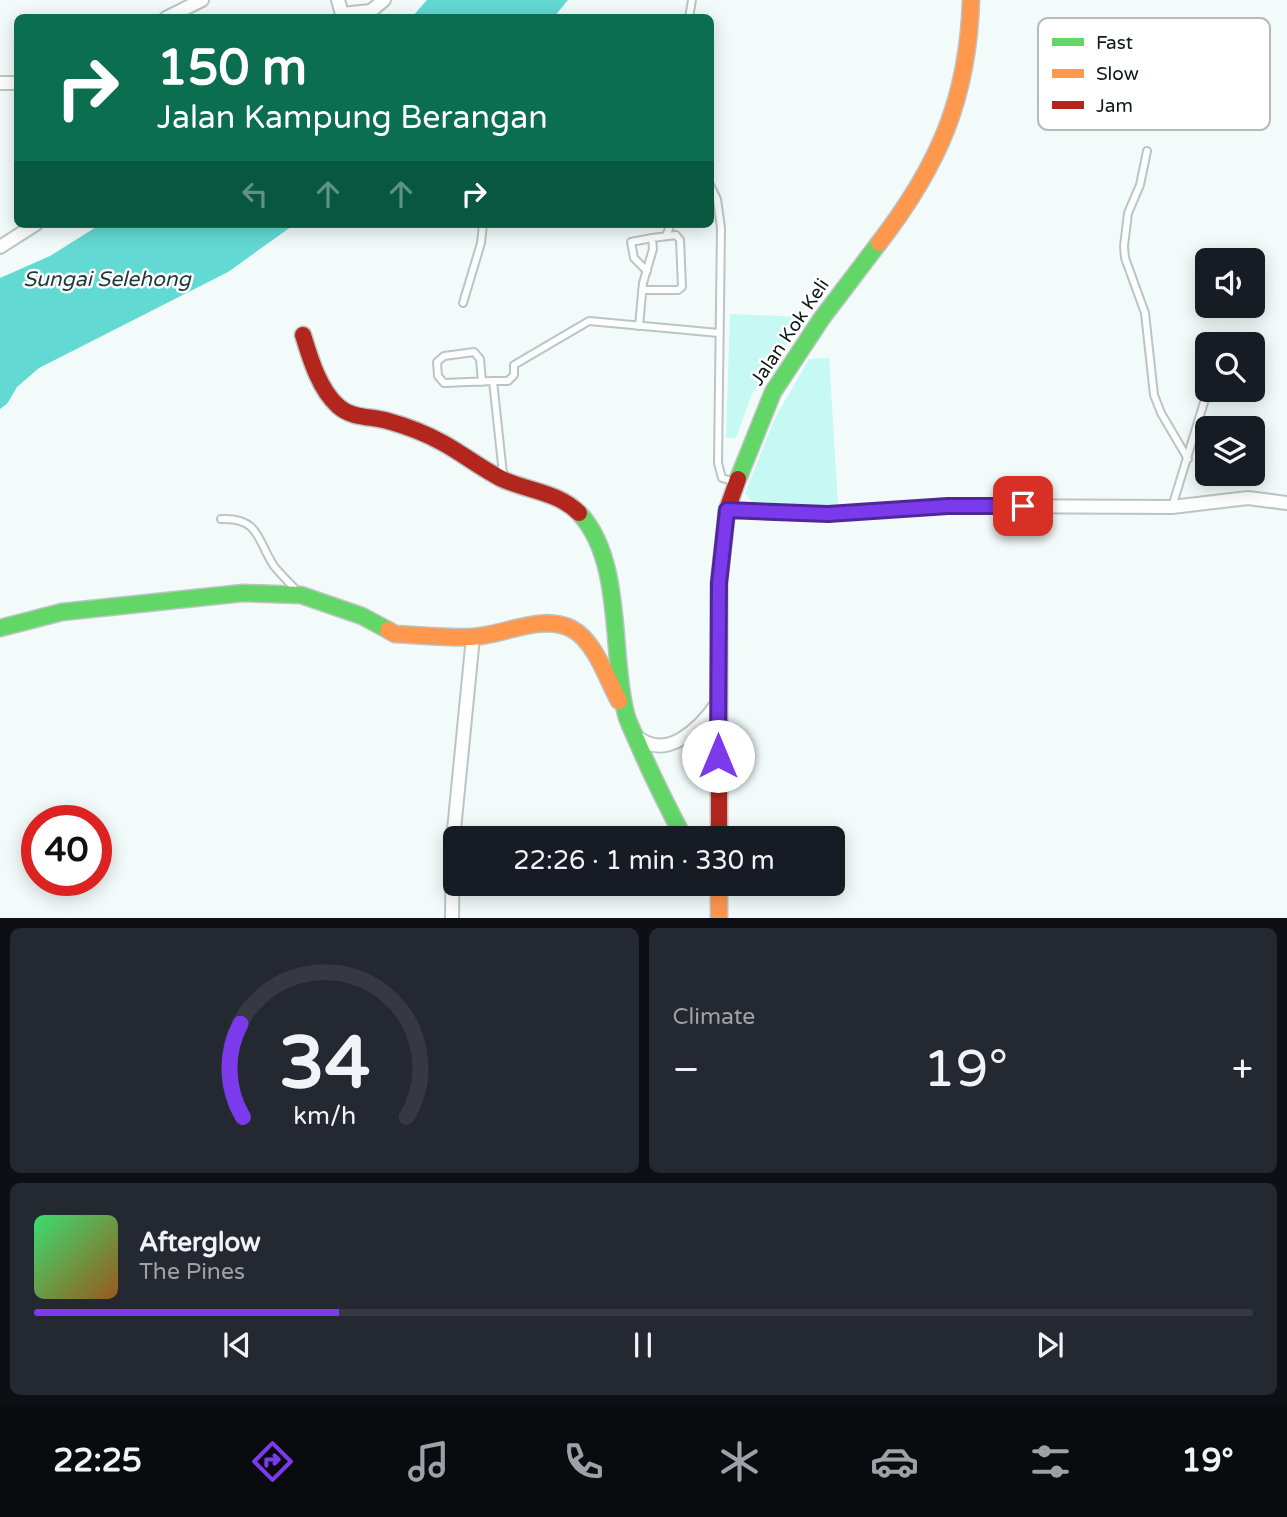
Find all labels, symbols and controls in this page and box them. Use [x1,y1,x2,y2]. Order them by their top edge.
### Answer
legend [1038,18,1270,130]
text: Fast [1096,32,1133,54]
text: 150 m [157,39,307,98]
icon: right [42,42,133,133]
text: Slow [1096,63,1139,85]
text: Jam [1096,95,1133,117]
text: Jalan Kampung Berangan [157,99,548,137]
icon: left [236,175,274,213]
icon: ahead [309,175,347,213]
icon: ahead [382,175,420,213]
icon: right [455,175,493,213]
map controls [1195,248,1265,486]
button: sound [1195,248,1265,318]
water label: Sungai Selehong [23,267,193,292]
street label: Jalan Kok Keli [746,274,834,390]
button: search [1195,332,1265,402]
button: layers [1195,416,1265,486]
pin [993,476,1053,536]
icon: arrive [1004,487,1042,525]
position arrow [681,719,755,793]
speed limit sign: 40 [21,805,112,896]
text: 22:26 · 1 min · 330 m [513,845,775,876]
text: Climate [673,1003,755,1031]
text: 34 [279,1020,370,1108]
text: 19° [923,1038,1008,1101]
text: − [673,1047,700,1093]
text: + [1232,1047,1253,1093]
text: km/h [293,1100,356,1130]
text: Afterglow [139,1227,261,1258]
text: The Pines [139,1258,245,1286]
icon: previous [218,1326,256,1364]
icon: pause [624,1326,662,1364]
icon: next [1031,1326,1069,1364]
icon: directions [248,1437,297,1486]
icon: music [404,1437,453,1486]
icon: phone [559,1437,608,1486]
icon: climate [715,1437,764,1486]
icon: car [870,1437,919,1486]
icon: filters [1026,1437,1075,1486]
text: 22:25 [53,1442,142,1480]
text: 19° [1181,1442,1234,1480]

